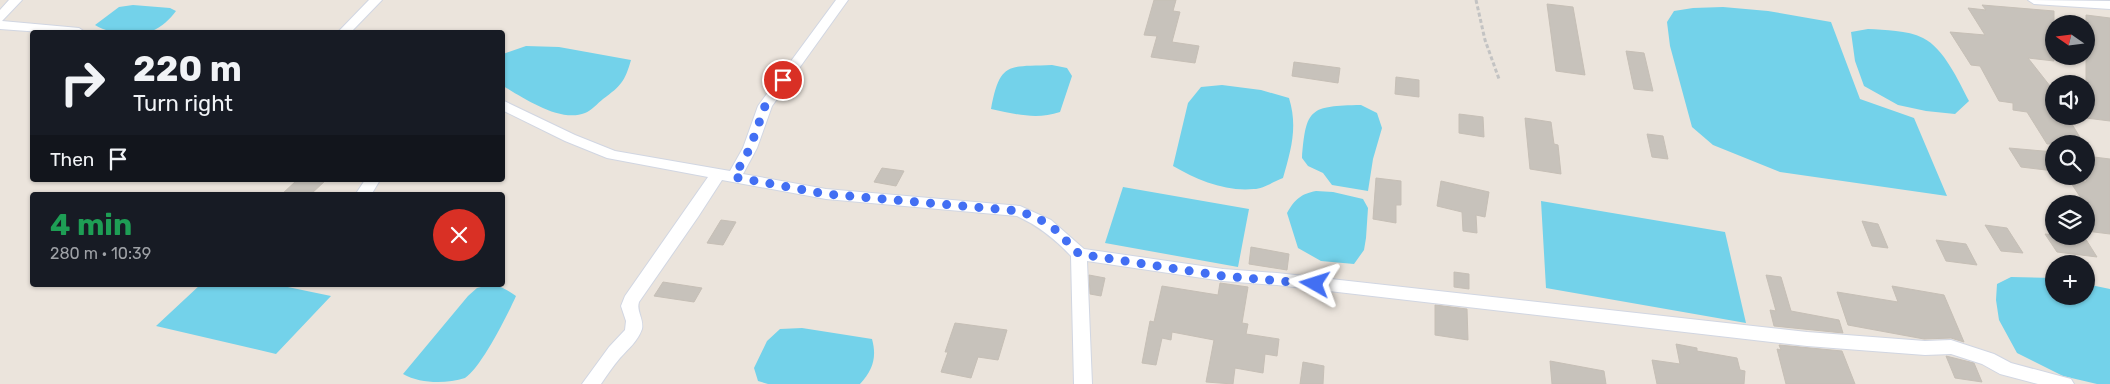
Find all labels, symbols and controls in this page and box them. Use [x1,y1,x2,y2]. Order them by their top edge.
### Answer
north arrow [2045,15,2095,65]
map controls [2045,15,2095,305]
text: 220 m [133,48,242,90]
icon: right [50,50,115,115]
pin [762,59,804,101]
icon: arrive [769,66,797,94]
button: sound [2045,75,2095,125]
text: Turn right [133,90,233,117]
button: search [2045,135,2095,185]
icon: arrive [104,145,132,173]
text: Then [50,148,94,171]
button: layers [2045,195,2095,245]
text: 4 min [50,207,132,243]
button: close [433,209,485,261]
text: 280 m · 10:39 [50,244,151,263]
button: + [2045,255,2095,305]
position arrow [1288,257,1340,309]

